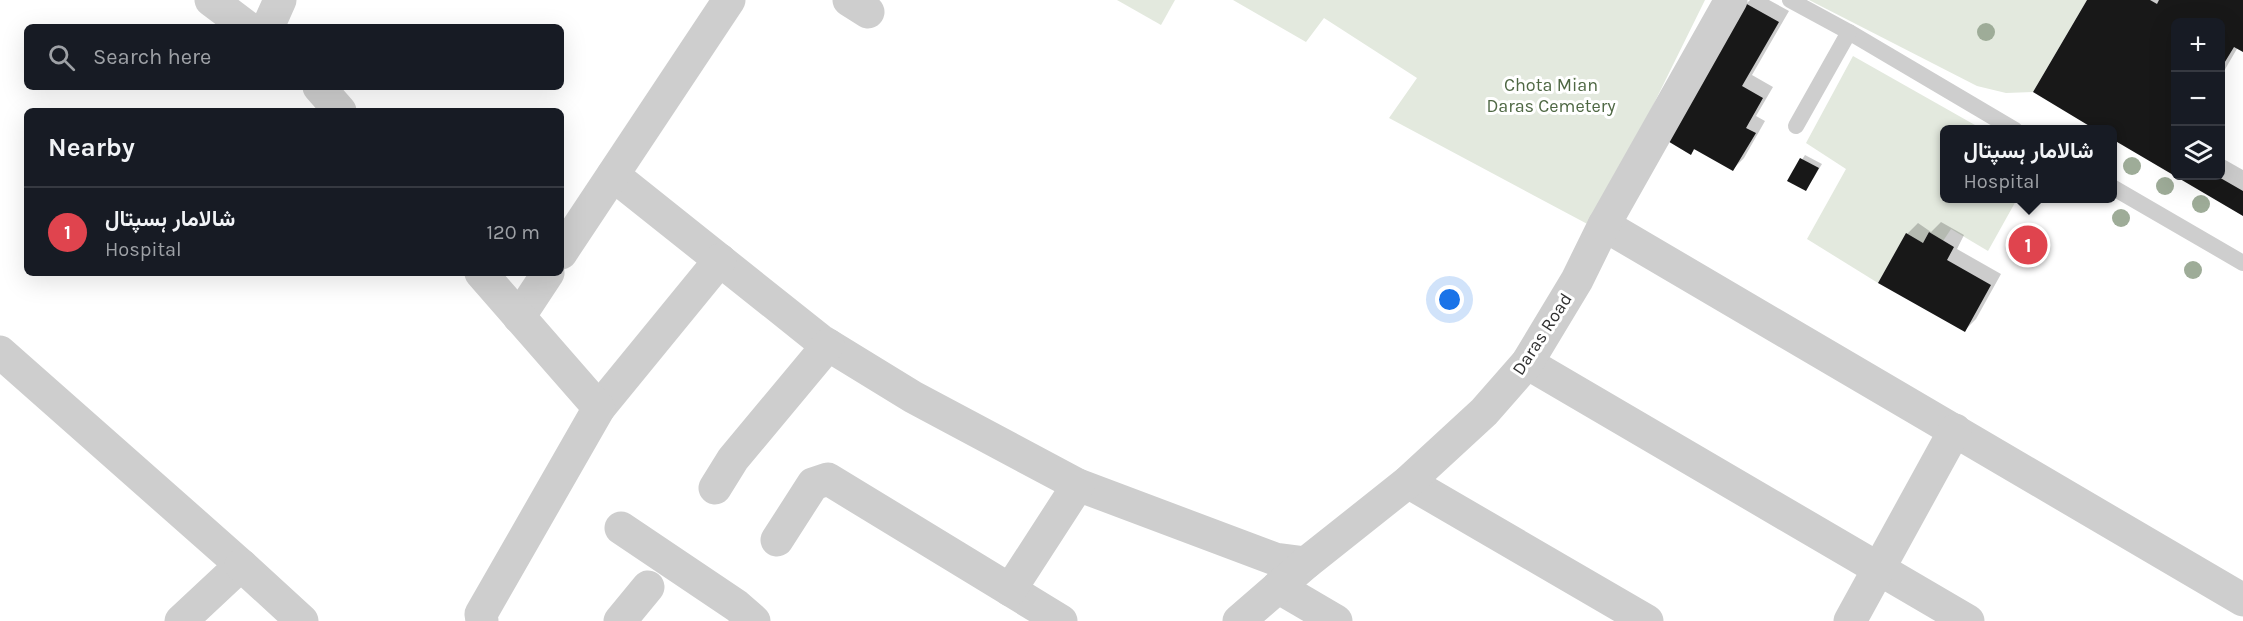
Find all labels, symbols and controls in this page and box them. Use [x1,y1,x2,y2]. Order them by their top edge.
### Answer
map controls [2171,18,2225,180]
button: + [2171,18,2225,72]
search box [24,24,564,90]
icon: search [45,41,78,74]
text: Search here [93,44,211,70]
button: − [2171,72,2225,126]
park label: Chota Mian Daras Cemetery [1486,74,1616,117]
popup [1940,125,2117,203]
button: layers [2171,126,2225,180]
text: Nearby [48,132,135,163]
text: شالامار ہسپتال [1963,138,2094,164]
text: Hospital [1963,170,2040,193]
text: شالامار ہسپتال [105,206,235,232]
text: 1 [64,221,71,244]
text: 120 m [486,221,540,244]
pin: 1 [2008,222,2048,268]
text: Hospital [105,238,182,261]
your location [1435,285,1464,314]
street label: Daras Road [1507,289,1577,379]

